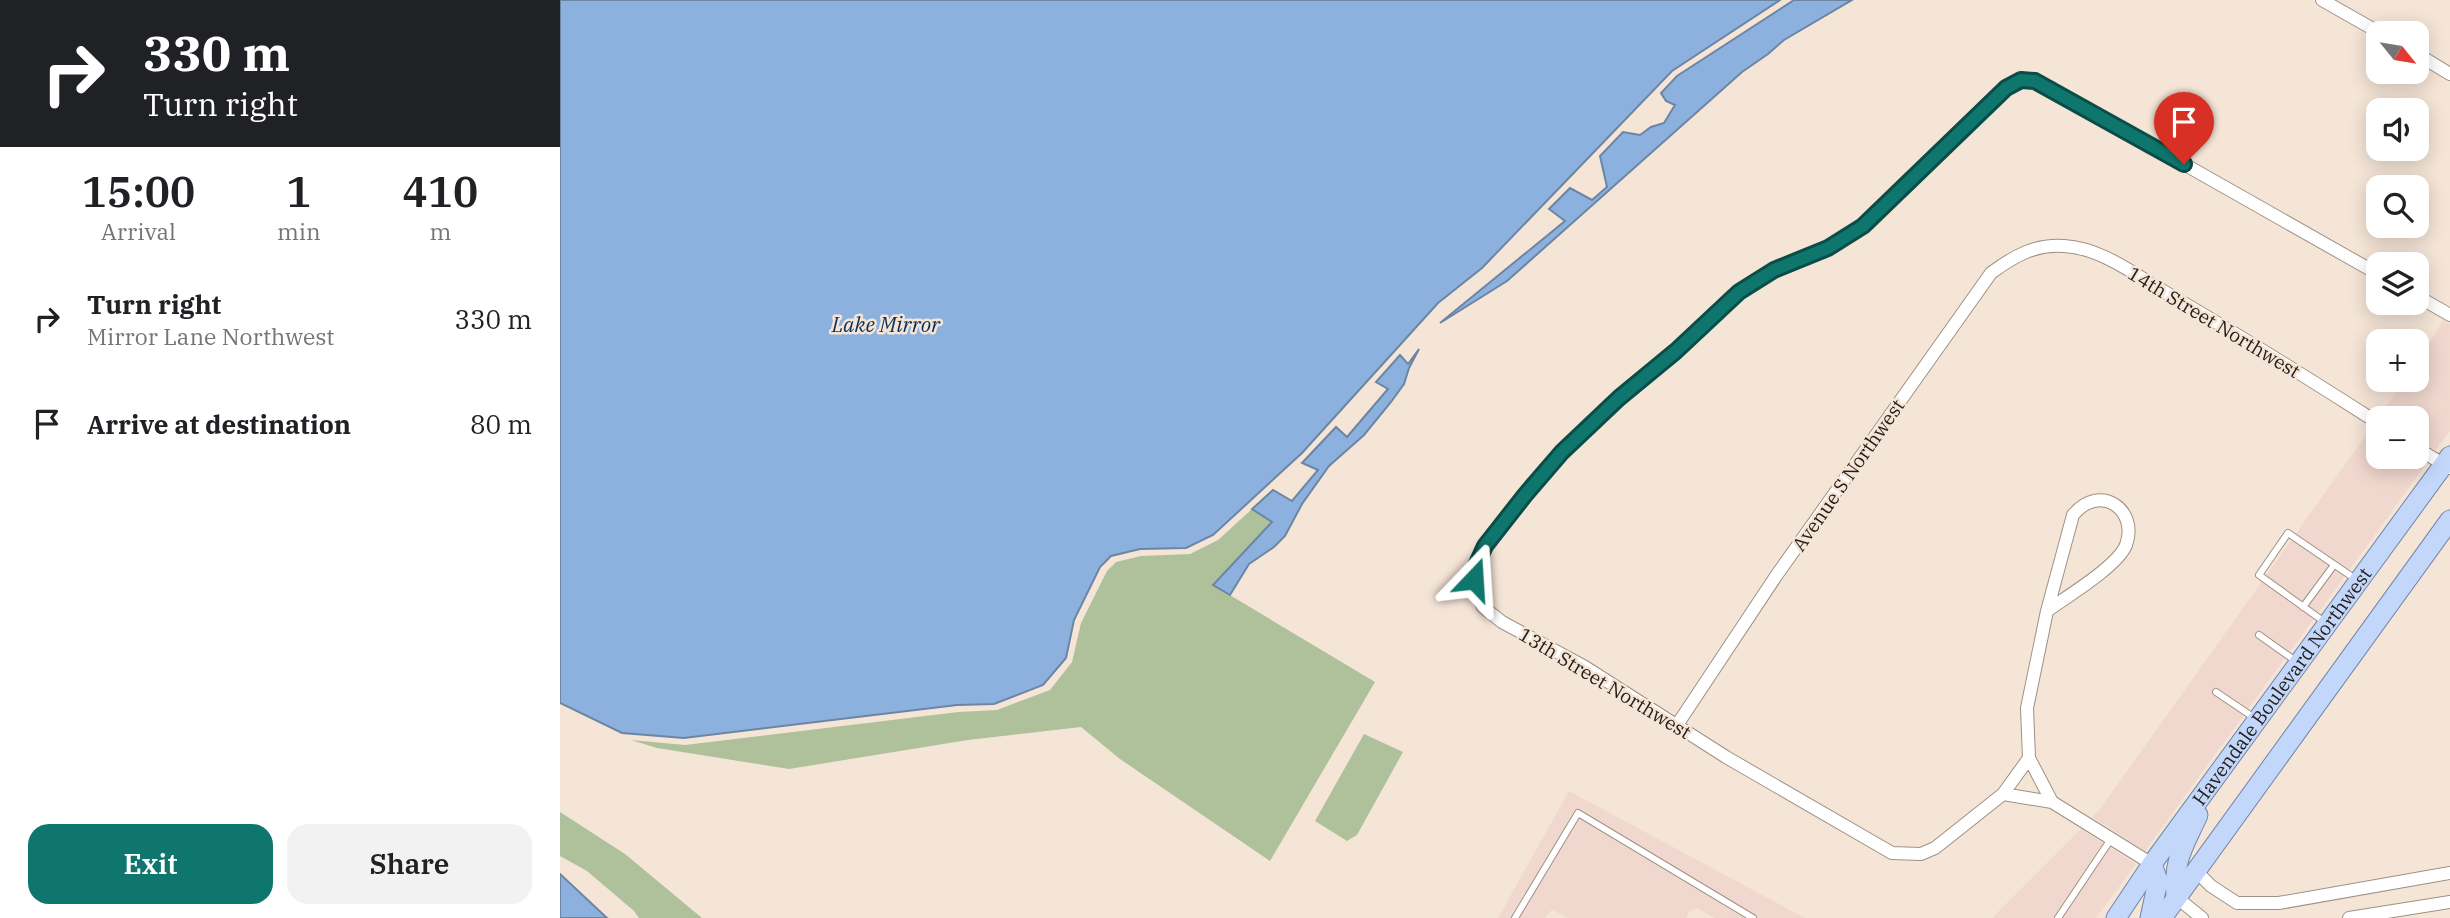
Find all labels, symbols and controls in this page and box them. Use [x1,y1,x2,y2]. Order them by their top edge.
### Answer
text: 330 m [143,21,290,84]
north arrow [2366,21,2429,84]
map controls [2366,21,2429,469]
icon: right [28,28,119,119]
text: Turn right [143,83,298,125]
pin [2154,92,2214,164]
button: sound [2366,98,2429,161]
icon: arrive [2165,103,2203,141]
text: 15:00 [82,164,195,219]
text: 1 [286,164,311,219]
text: 410 [403,164,478,219]
button: search [2366,175,2429,238]
text: Arrival [101,216,176,246]
text: min [277,216,321,246]
text: m [429,216,451,246]
button: layers [2366,252,2429,315]
street label: 14th Street Northwest [2124,261,2305,383]
text: Turn right [87,287,221,321]
icon: right [28,300,66,338]
text: 330 m [454,302,532,336]
water label: Lake Mirror [831,310,941,338]
text: Mirror Lane Northwest [87,321,334,351]
button: + [2366,329,2429,392]
street label: Avenue S Northwest [1787,394,1910,556]
icon: arrive [28,405,66,443]
button: − [2366,406,2429,469]
text: Arrive at destination [87,407,351,441]
text: 80 m [470,407,532,441]
position arrow [1437,542,1511,616]
street label: Havendale Boulevard Northwest [2187,562,2377,810]
street label: 13th Street Northwest [1515,622,1696,744]
button: Exit [28,824,273,904]
button: Share [287,824,532,904]

